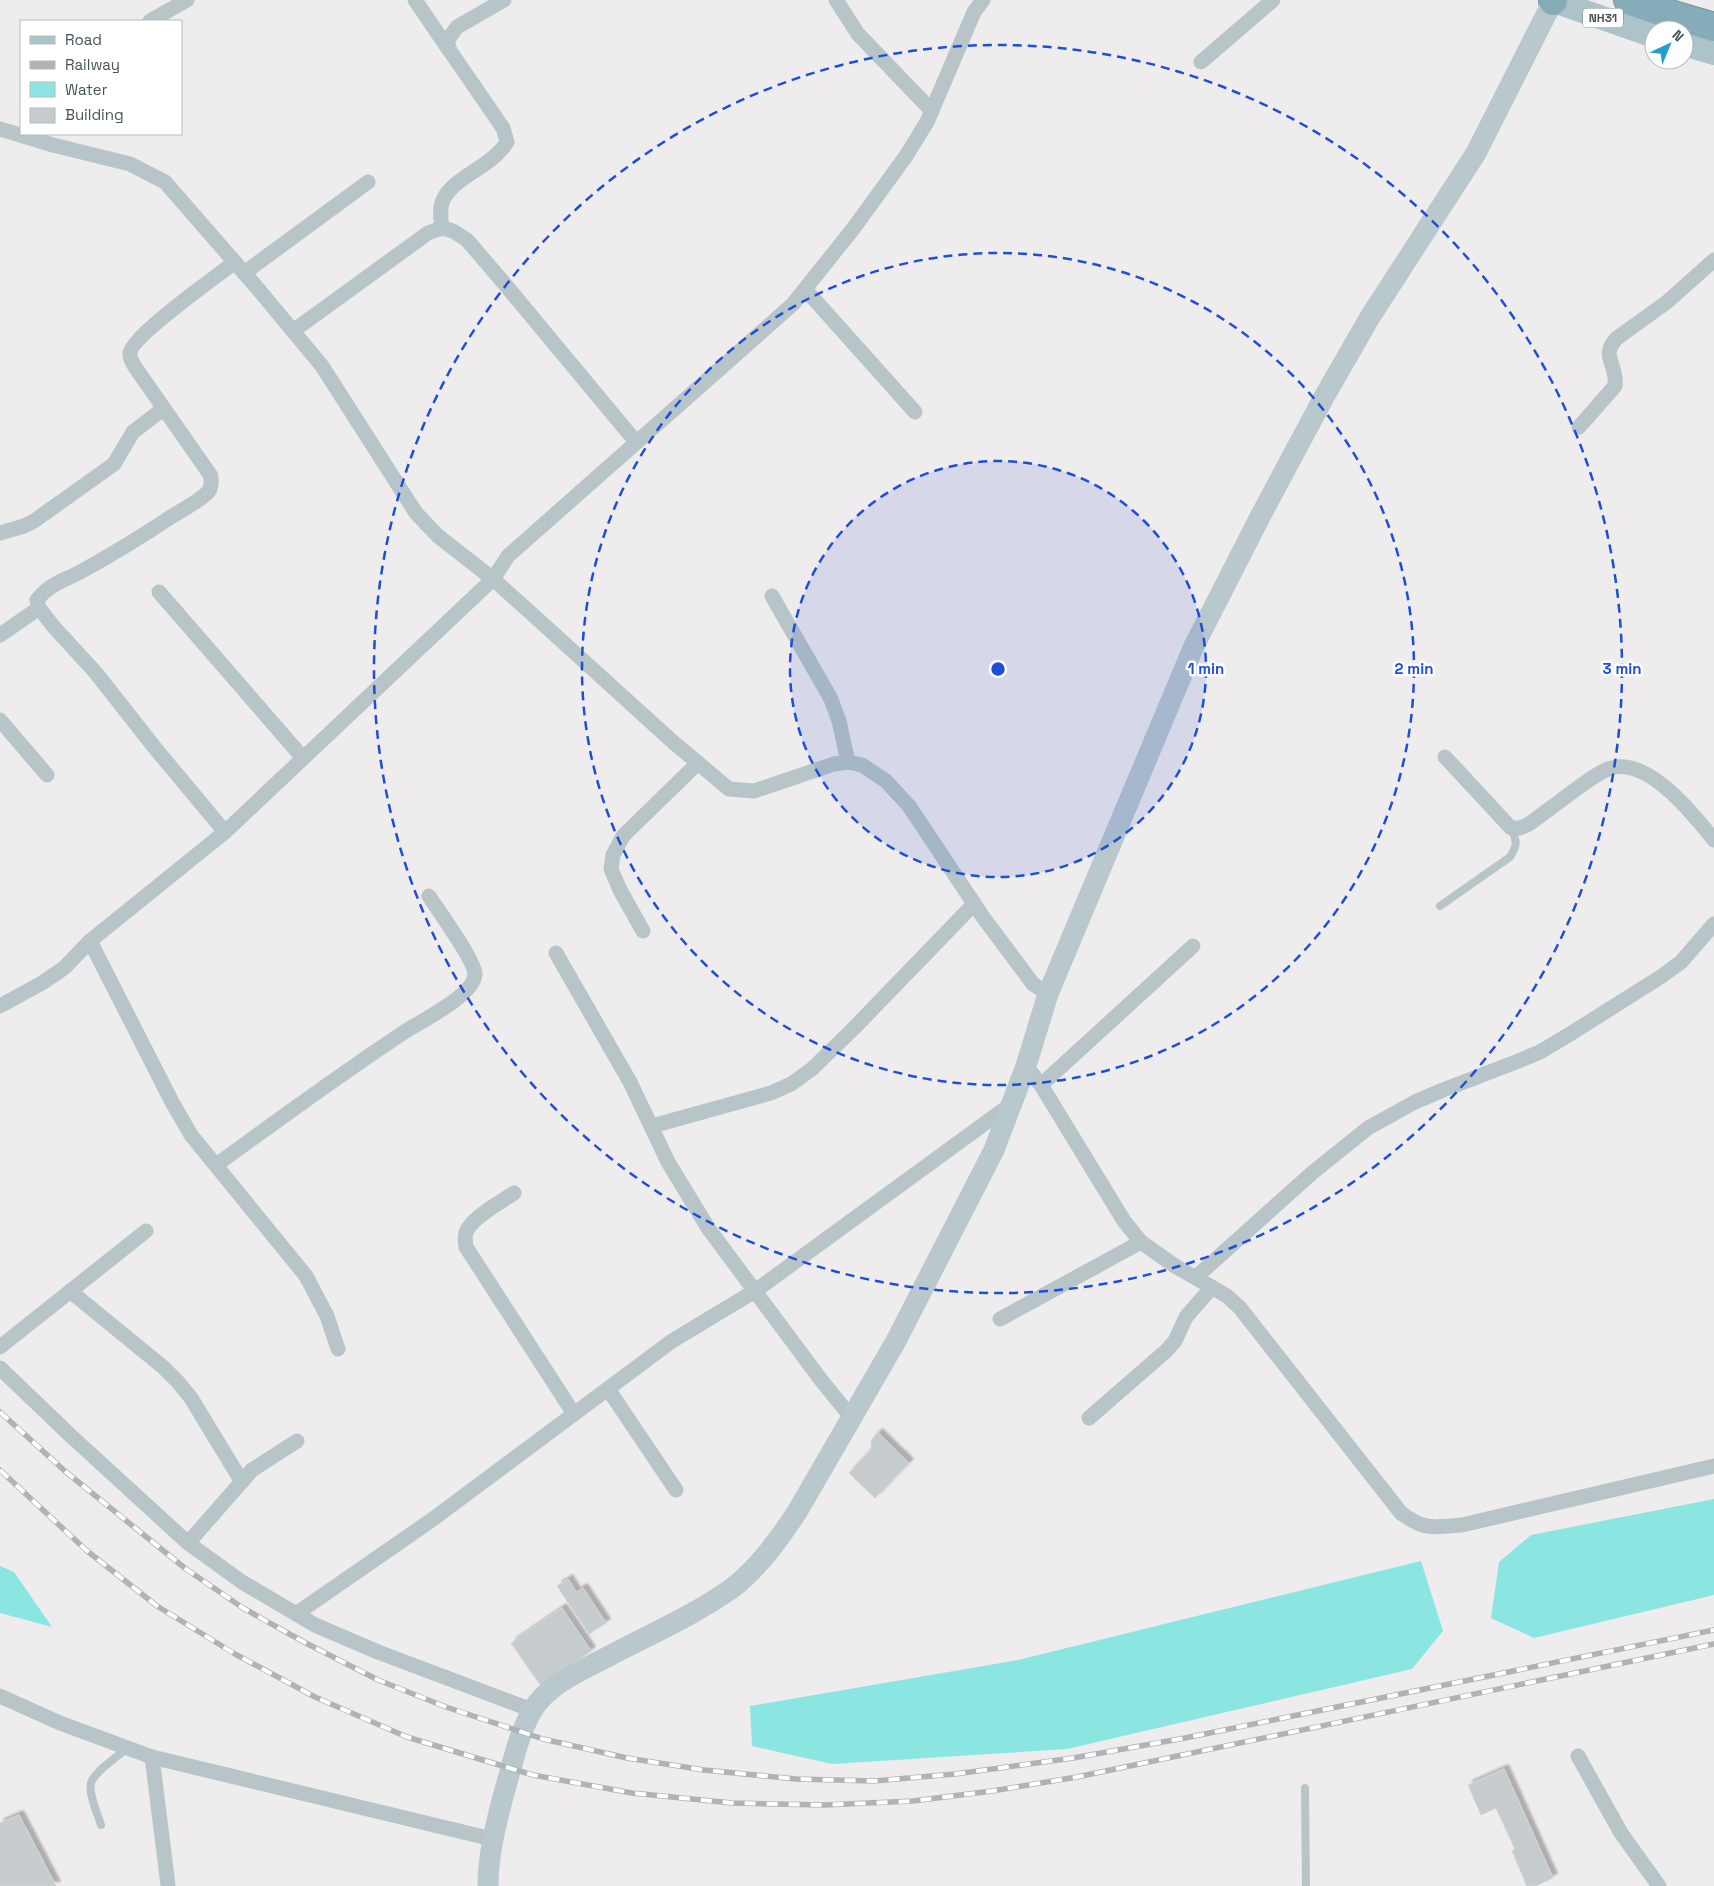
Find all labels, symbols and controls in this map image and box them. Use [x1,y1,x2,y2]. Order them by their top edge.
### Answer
road number: NH31 [1583,8,1623,28]
legend [20,20,182,135]
north arrow [1644,20,1694,70]
text: N [1668,26,1688,45]
text: Road [65,30,102,49]
text: Railway [65,55,120,74]
text: Water [65,80,108,99]
text: Building [65,105,124,124]
text: 1 min [1188,659,1224,678]
text: 2 min [1395,659,1433,678]
text: 3 min [1603,659,1641,678]
centre of rings [989,660,1007,678]

